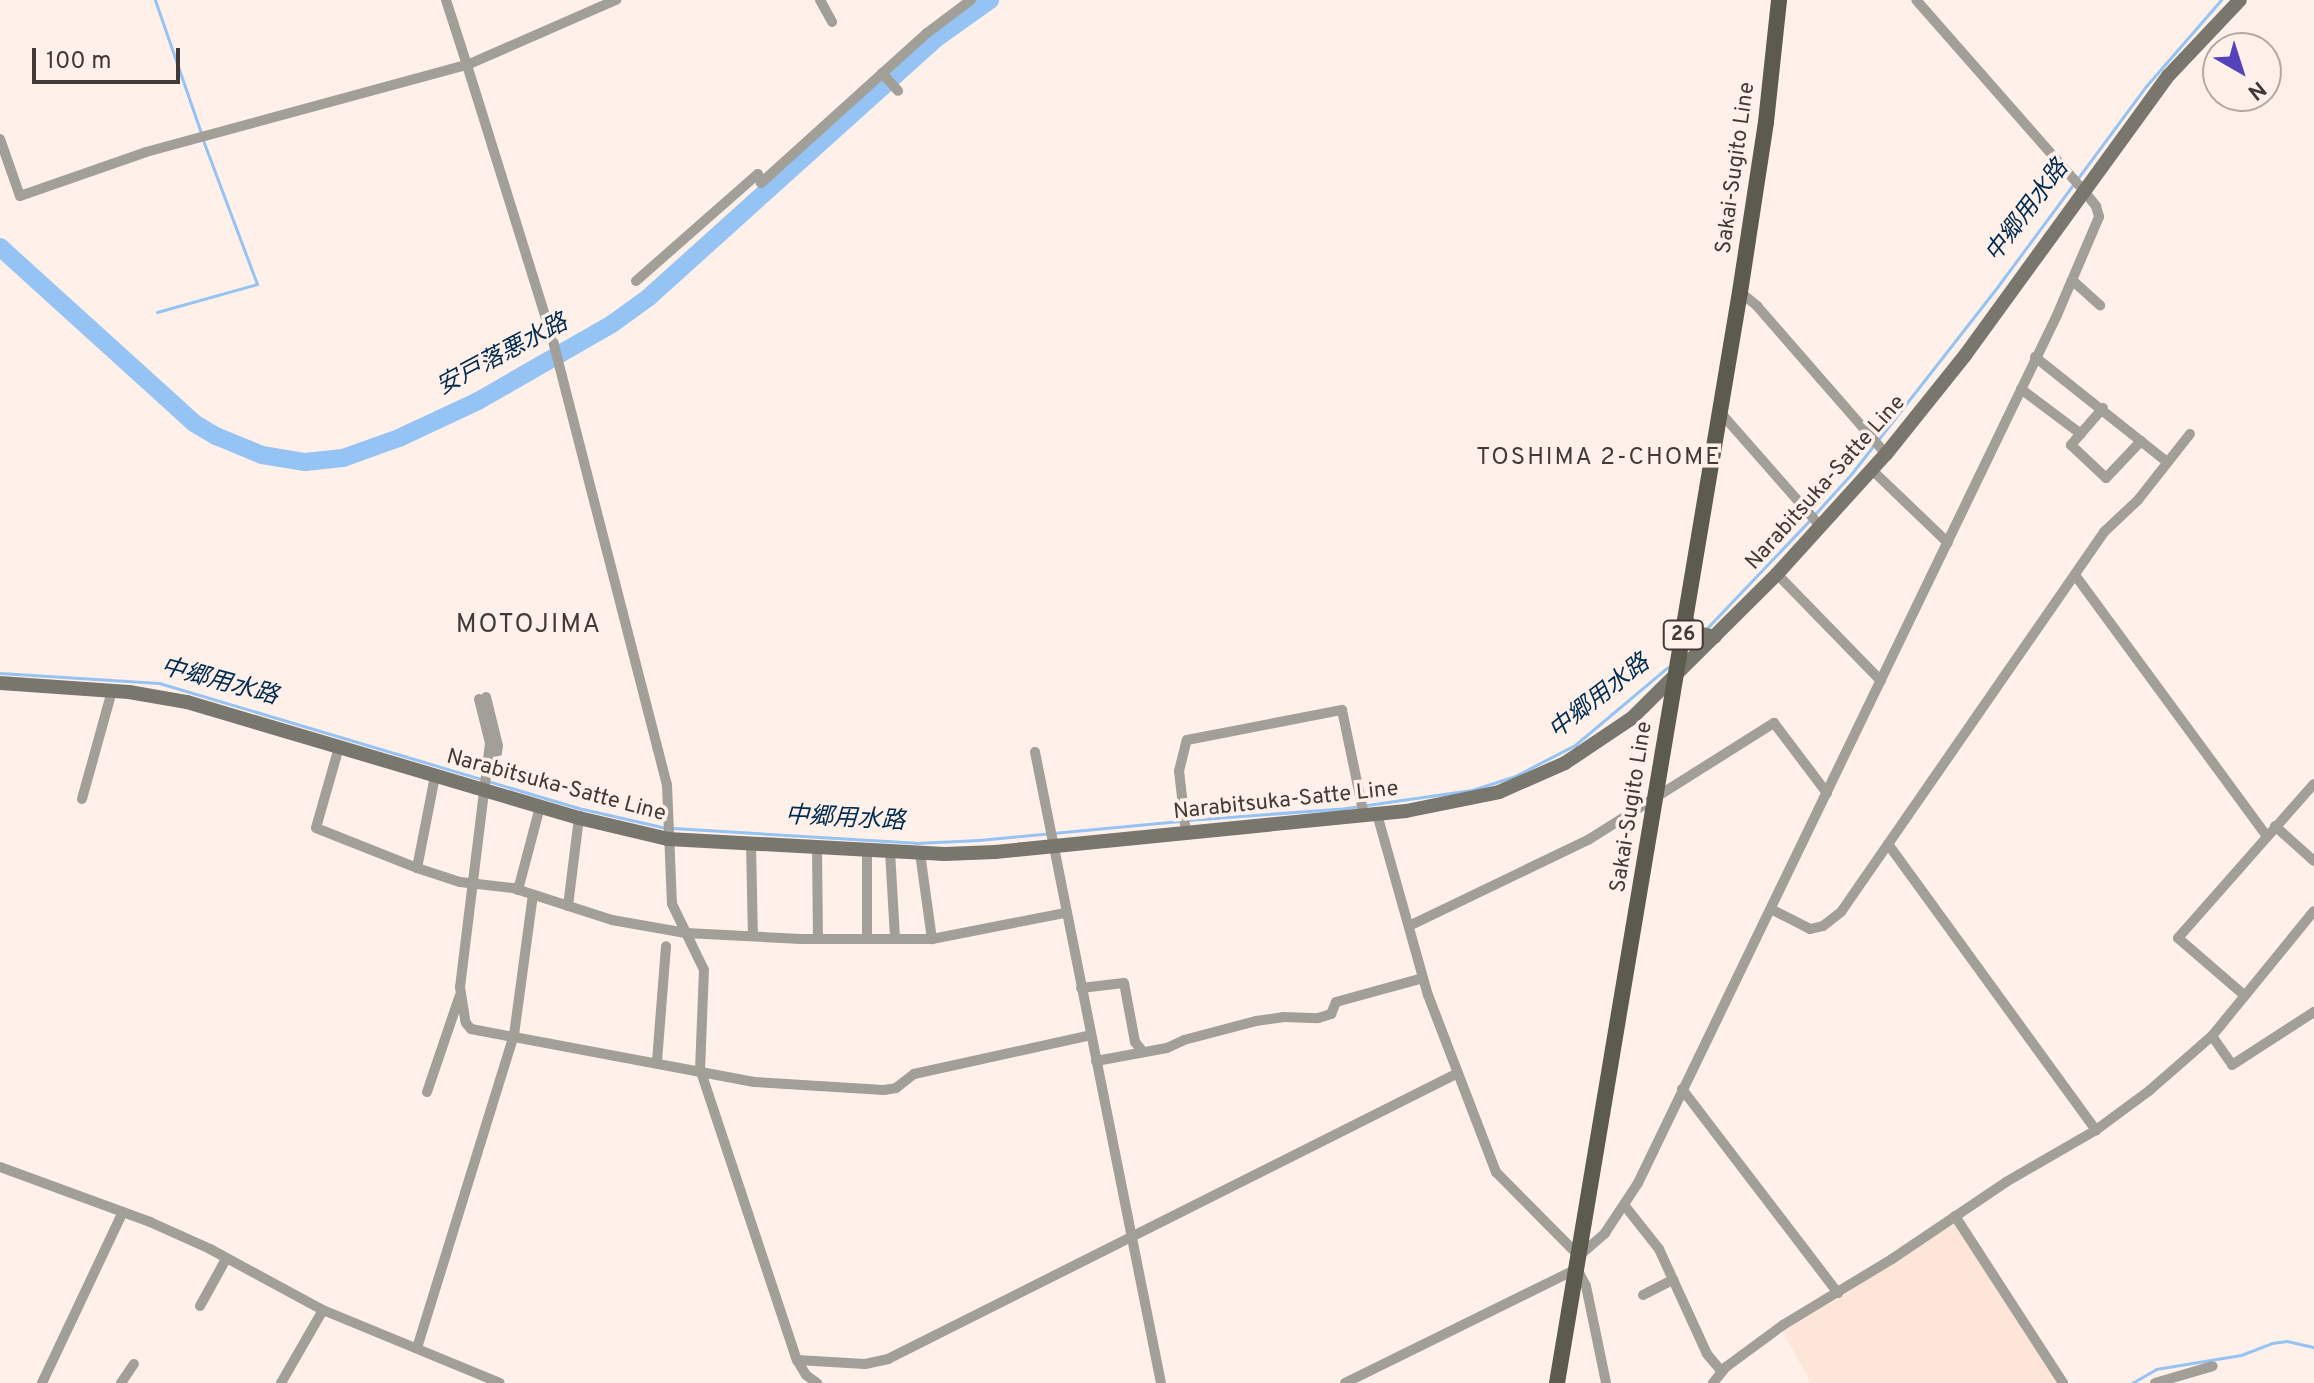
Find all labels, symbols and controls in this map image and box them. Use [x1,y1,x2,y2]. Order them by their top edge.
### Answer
scale bar [36,32,184,82]
north arrow [2202,32,2282,112]
text: 100 m [46,47,112,77]
text: N [2242,74,2271,105]
street label: Sakai-Sugito Line [1711,81,1761,255]
water label: 中郷用水路 [1980,155,2076,269]
water label: 安戸落悪水路 [433,309,573,403]
street label: Narabitsuka-Satte Line [1741,390,1911,576]
district label: TOSHIMA 2-CHOME [1476,445,1722,473]
district label: MOTOJIMA [456,610,602,642]
road number: 26 [1661,619,1705,651]
water label: 中郷用水路 [1544,650,1656,746]
water label: 中郷用水路 [157,654,281,712]
street label: Sakai-Sugito Line [1605,720,1659,894]
street label: Narabitsuka-Satte Line [443,744,669,828]
street label: Narabitsuka-Satte Line [1172,776,1400,826]
water label: 中郷用水路 [784,802,906,838]

